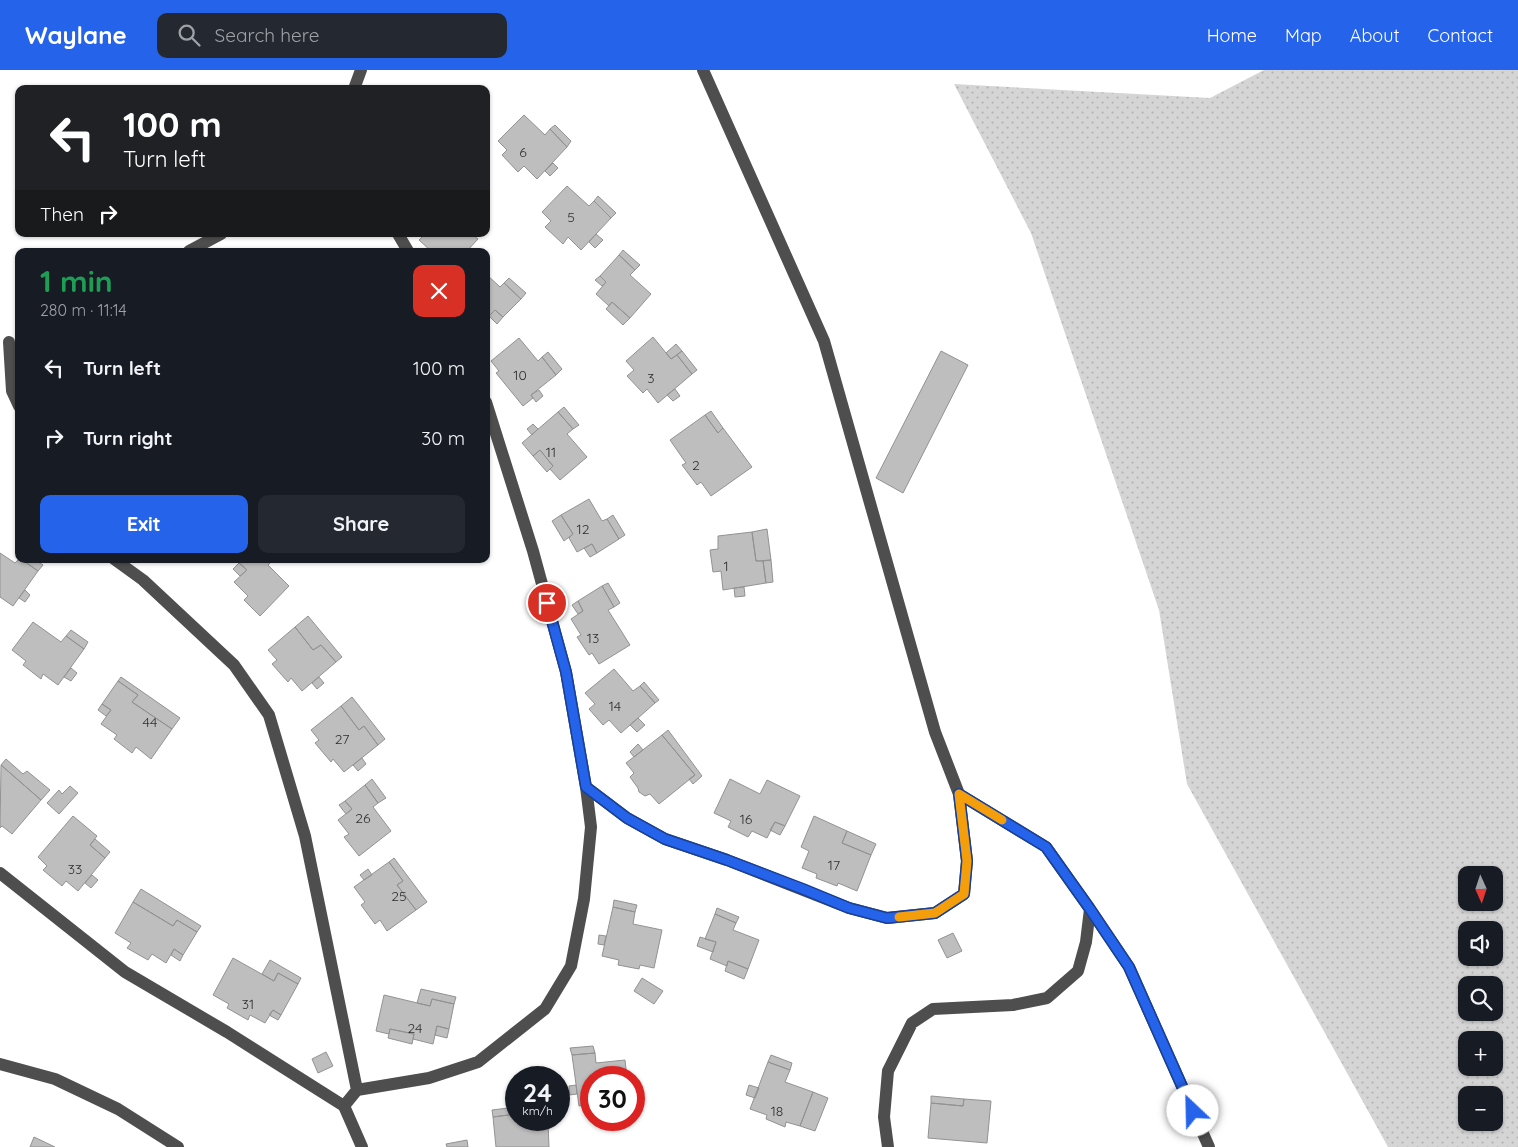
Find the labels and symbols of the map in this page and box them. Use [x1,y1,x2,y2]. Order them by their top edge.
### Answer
house number: 6 [519,143,527,161]
house number: 5 [567,208,575,226]
house number: 10 [513,366,527,384]
house number: 3 [647,369,655,387]
house number: 11 [546,443,556,461]
house number: 2 [692,456,700,474]
house number: 12 [577,520,590,538]
house number: 1 [723,557,729,575]
pin [526,582,568,624]
house number: 13 [587,629,599,647]
house number: 14 [609,697,621,715]
house number: 44 [143,713,157,731]
house number: 27 [335,730,349,748]
house number: 26 [355,809,371,827]
house number: 16 [740,810,753,828]
house number: 17 [828,856,840,874]
house number: 33 [68,860,82,878]
north arrow [1458,866,1502,911]
house number: 25 [391,887,407,905]
house number: 31 [242,995,254,1013]
house number: 24 [408,1019,422,1037]
speed limit sign: 30 [580,1066,645,1131]
position arrow [1166,1084,1218,1136]
house number: 18 [771,1102,783,1120]

